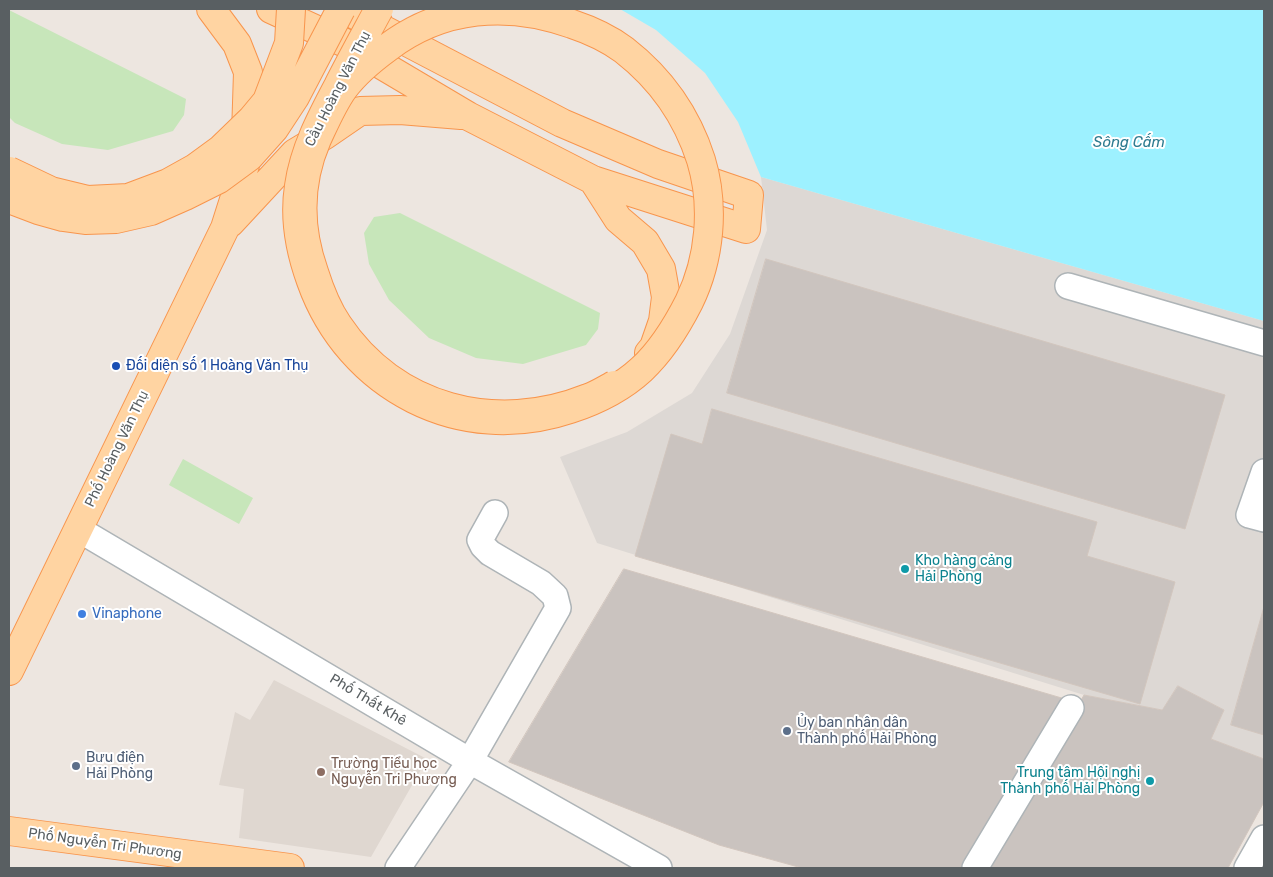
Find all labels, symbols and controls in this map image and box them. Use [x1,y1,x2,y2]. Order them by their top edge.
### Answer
street label: Cầu Hoàng Văn Thụ [302,29,374,149]
water label: Sông Cấm [1093,134,1165,152]
place label: Đối diện số 1 Hoàng Văn Thụ [126,358,308,374]
marker: Đối diện số 1 Hoàng Văn Thụ [110,360,122,372]
street label: Phố Hoàng Văn Thụ [82,388,152,510]
place label: Kho hàng cảng Hải Phòng [915,553,1012,586]
marker: Kho hàng cảng Hải Phòng [899,563,911,575]
place label: Vinaphone [92,606,162,622]
marker: Vinaphone [76,608,88,620]
street label: Phố Thất Khê [327,670,409,730]
place label: Ủy ban nhân dân Thành phố Hải Phòng [797,715,937,748]
marker: Ủy ban nhân dân Thành phố Hải Phòng [781,725,793,737]
place label: Bưu điện Hải Phòng [86,750,153,782]
place label: Trường Tiểu học Nguyễn Tri Phương [331,756,457,789]
marker: Bưu điện Hải Phòng [70,760,82,772]
place label: Trung tâm Hội nghị Thành phố Hải Phòng [1000,765,1140,798]
marker: Trường Tiểu học Nguyễn Tri Phương [315,766,327,778]
marker: Trung tâm Hội nghị Thành phố Hải Phòng [1144,775,1156,787]
street label: Phố Nguyễn Tri Phương [27,825,183,863]

